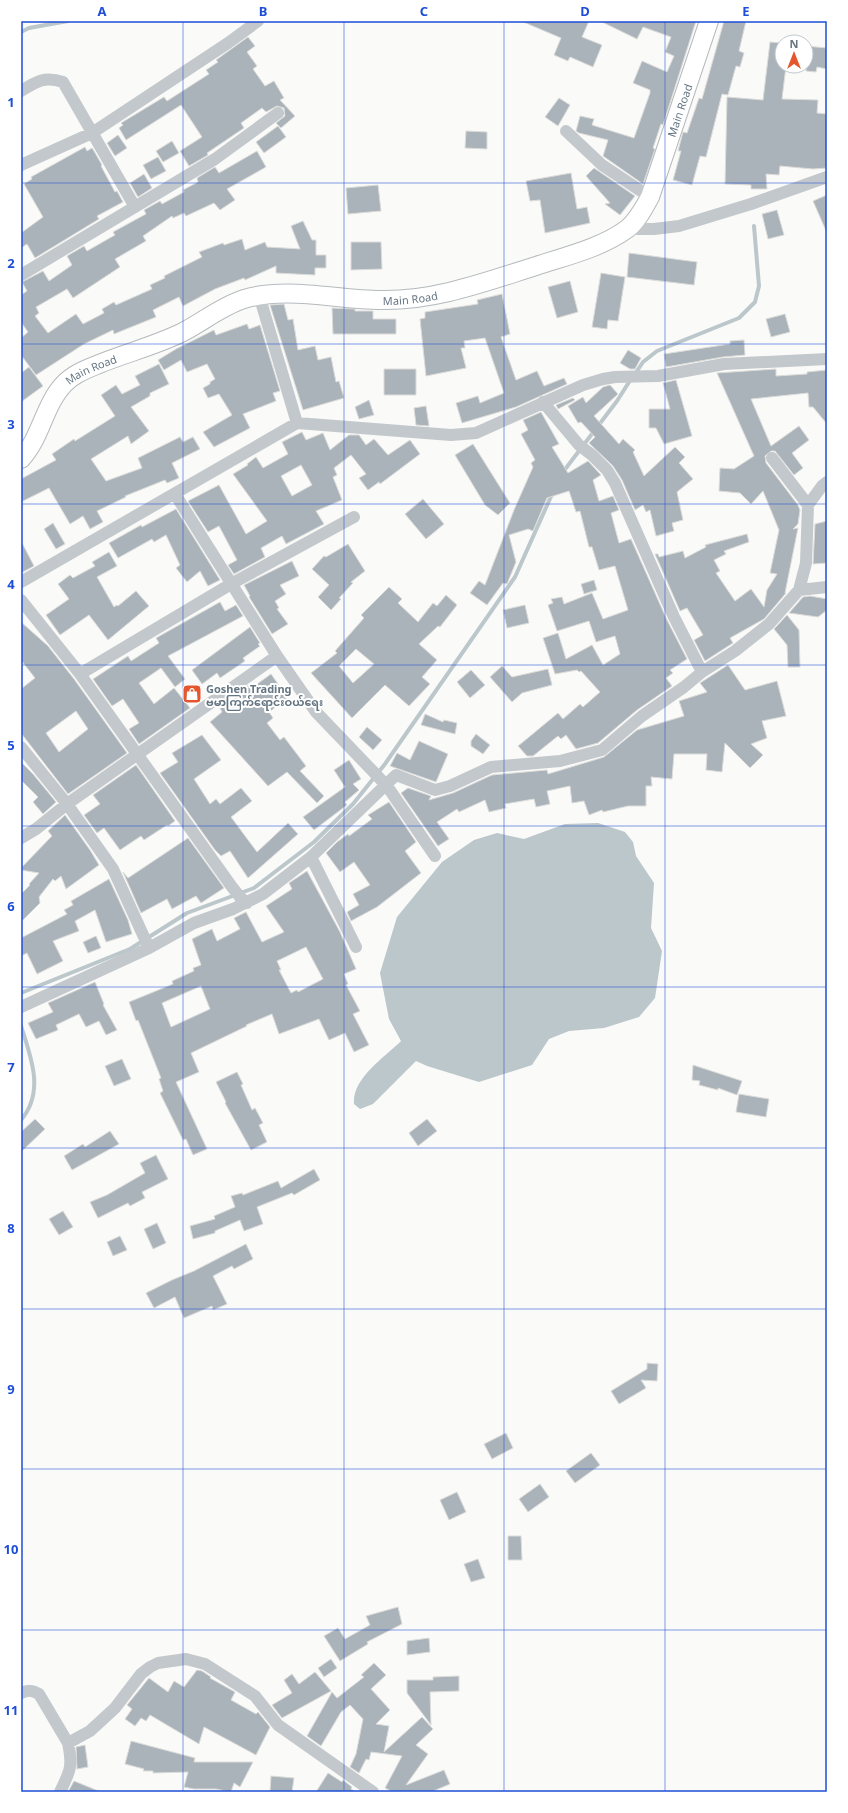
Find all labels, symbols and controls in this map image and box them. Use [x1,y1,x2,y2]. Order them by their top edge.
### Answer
text: A [98,2,107,20]
text: B [259,2,267,20]
text: C [420,2,428,20]
text: D [580,2,590,20]
text: E [742,2,750,20]
north arrow [774,34,814,74]
text: N [790,36,798,51]
street label: Main Road [663,82,695,139]
text: 1 [7,93,15,111]
text: 2 [7,254,15,272]
street label: Main Road [383,287,439,308]
street label: Main Road [62,351,118,387]
text: 3 [7,415,15,433]
text: 4 [7,575,15,593]
place label: Goshen Trading ဗမာကြက်ရောင်းဝယ်ရေး [206,681,323,711]
shop icon: Goshen Trading ဗမာကြက်ရောင်းဝယ်ရေး [181,683,203,705]
text: 5 [7,736,15,754]
text: 6 [7,897,15,915]
text: 7 [7,1058,15,1076]
text: 8 [7,1219,15,1237]
text: 9 [7,1380,15,1398]
text: 10 [4,1540,18,1558]
text: 11 [4,1701,18,1719]

